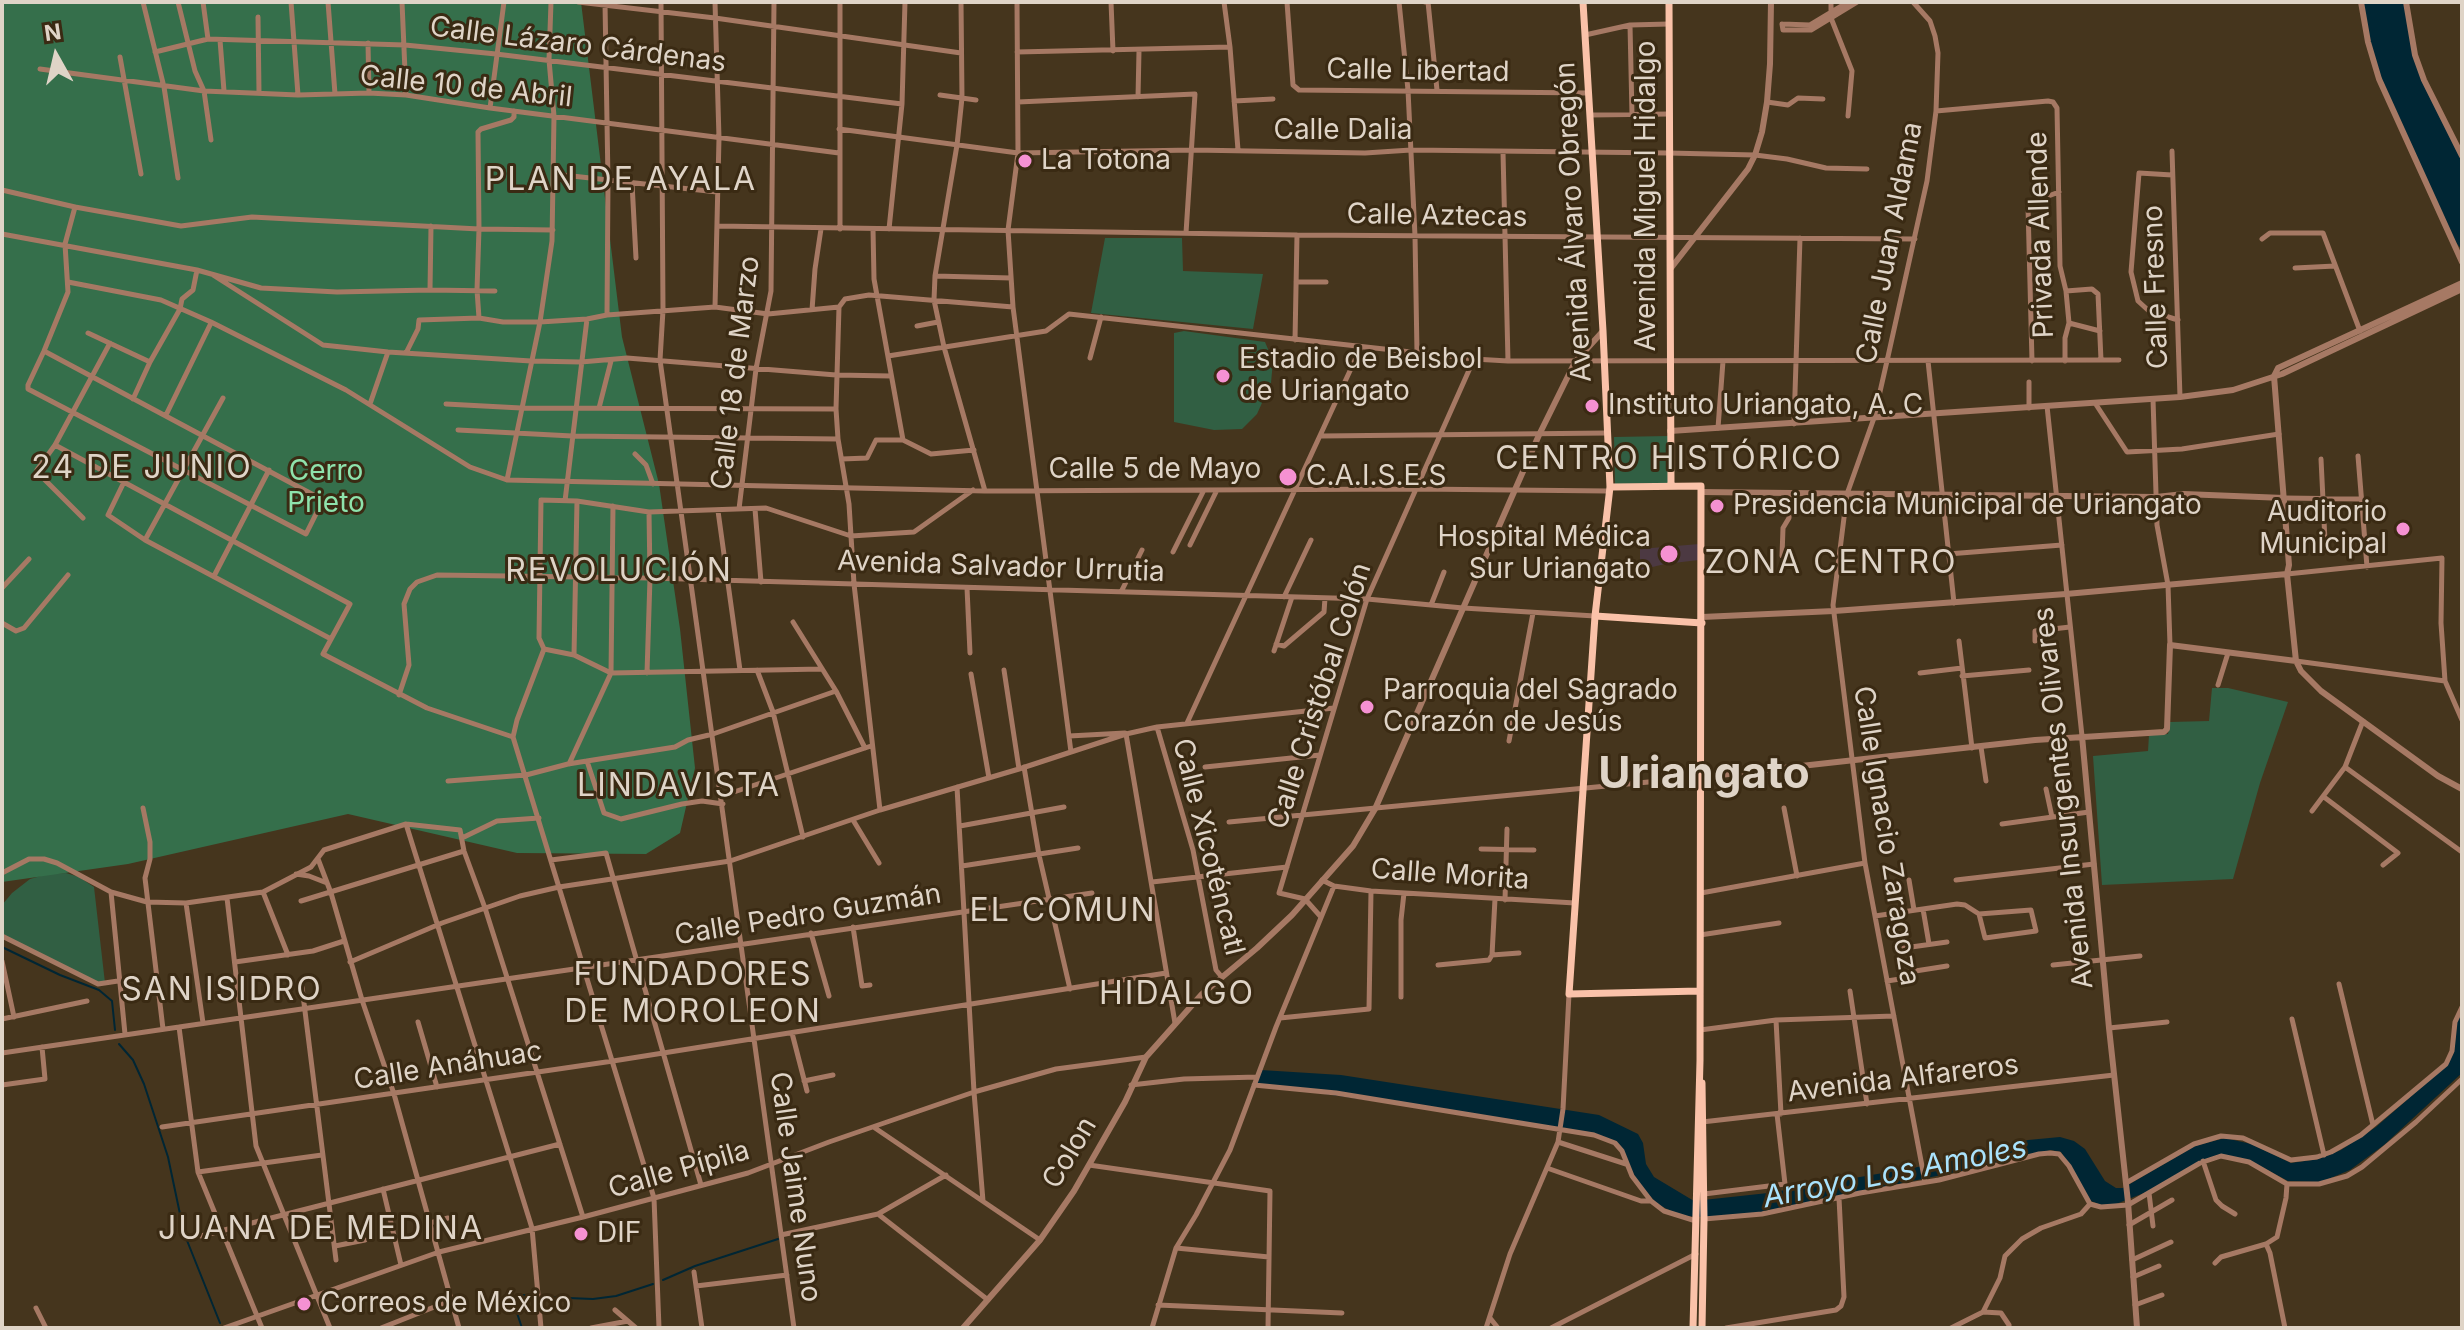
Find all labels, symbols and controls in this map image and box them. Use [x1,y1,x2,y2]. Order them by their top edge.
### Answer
street label: Calle Lázaro Cárdenas [428,10,728,80]
north arrow [16,16,96,96]
text: N [43,18,63,46]
street label: Avenida Miguel Hidalgo [1630,41,1664,351]
street label: Calle Libertad [1326,53,1510,89]
street label: Calle 10 de Abril [358,59,574,115]
street label: Avenida Álvaro Obregón [1549,61,1599,383]
street label: Calle Dalia [1273,114,1413,148]
street label: Calle Juan Aldama [1850,119,1930,367]
street label: Privada Allende [2021,131,2061,339]
place label: La Totona [1041,144,1171,178]
marker: La Totona [1016,152,1034,170]
district label: PLAN DE AYALA [485,161,757,199]
street label: Calle Aztecas [1346,198,1528,234]
street label: Calle Fresno [2136,204,2176,370]
street label: Calle 18 de Marzo [705,254,767,492]
place label: Estadio de Beisbol de Uriangato [1239,343,1482,409]
marker: Estadio de Beisbol de Uriangato [1214,367,1232,385]
place label: Instituto Uriangato, A. C [1608,389,1923,423]
marker: Instituto Uriangato, A. C [1583,397,1601,415]
district label: CENTRO HISTÓRICO [1495,440,1843,478]
district label: 24 DE JUNIO [31,449,253,487]
street label: Calle 5 de Mayo [1049,453,1261,487]
park label: Cerro Prieto [287,455,365,521]
place label: C.A.I.S.E.S [1306,460,1446,494]
marker: C.A.I.S.E.S [1277,466,1299,488]
place label: Presidencia Municipal de Uriangato [1733,489,2202,523]
place label: Auditorio Municipal [2259,496,2387,562]
marker: Presidencia Municipal de Uriangato [1708,497,1726,515]
marker: Auditorio Municipal [2394,520,2412,538]
place label: Hospital Médica Sur Uriangato [1437,521,1651,587]
marker: Hospital Médica Sur Uriangato [1658,543,1680,565]
street label: Avenida Salvador Urrutia [837,544,1165,590]
district label: ZONA CENTRO [1704,544,1958,582]
district label: REVOLUCIÓN [505,552,733,590]
street label: Calle Cristóbal Colón [1261,559,1379,833]
street label: Avenida Insurgentes Olivares [2027,605,2101,991]
place label: Parroquia del Sagrado Corazón de Jesús [1383,674,1678,740]
street label: Calle Ignacio Zaragoza [1846,684,1926,988]
marker: Parroquia del Sagrado Corazón de Jesús [1358,698,1376,716]
street label: Calle Xicoténcatl [1165,735,1251,959]
district label: Uriangato [1598,749,1810,801]
district label: LINDAVISTA [577,767,781,805]
street label: Calle Morita [1370,853,1530,897]
street label: Calle Pedro Guzmán [672,877,944,953]
district label: EL COMUN [970,892,1156,930]
district label: FUNDADORES DE MOROLEON [564,956,822,1031]
district label: SAN ISIDRO [121,971,323,1009]
district label: HIDALGO [1099,975,1255,1013]
street label: Calle Anáhuac [351,1035,545,1097]
street label: Avenida Alfareros [1785,1048,2021,1110]
street label: Calle Jaime Nuno [762,1070,828,1304]
street label: Colon [1036,1111,1104,1195]
water label: Arroyo Los Amoles [1760,1130,2030,1216]
street label: Calle Pípila [605,1134,753,1206]
district label: JUANA DE MEDINA [158,1210,484,1248]
place label: DIF [597,1217,641,1251]
marker: DIF [572,1225,590,1243]
place label: Correos de México [320,1287,571,1321]
marker: Correos de México [295,1295,313,1313]

